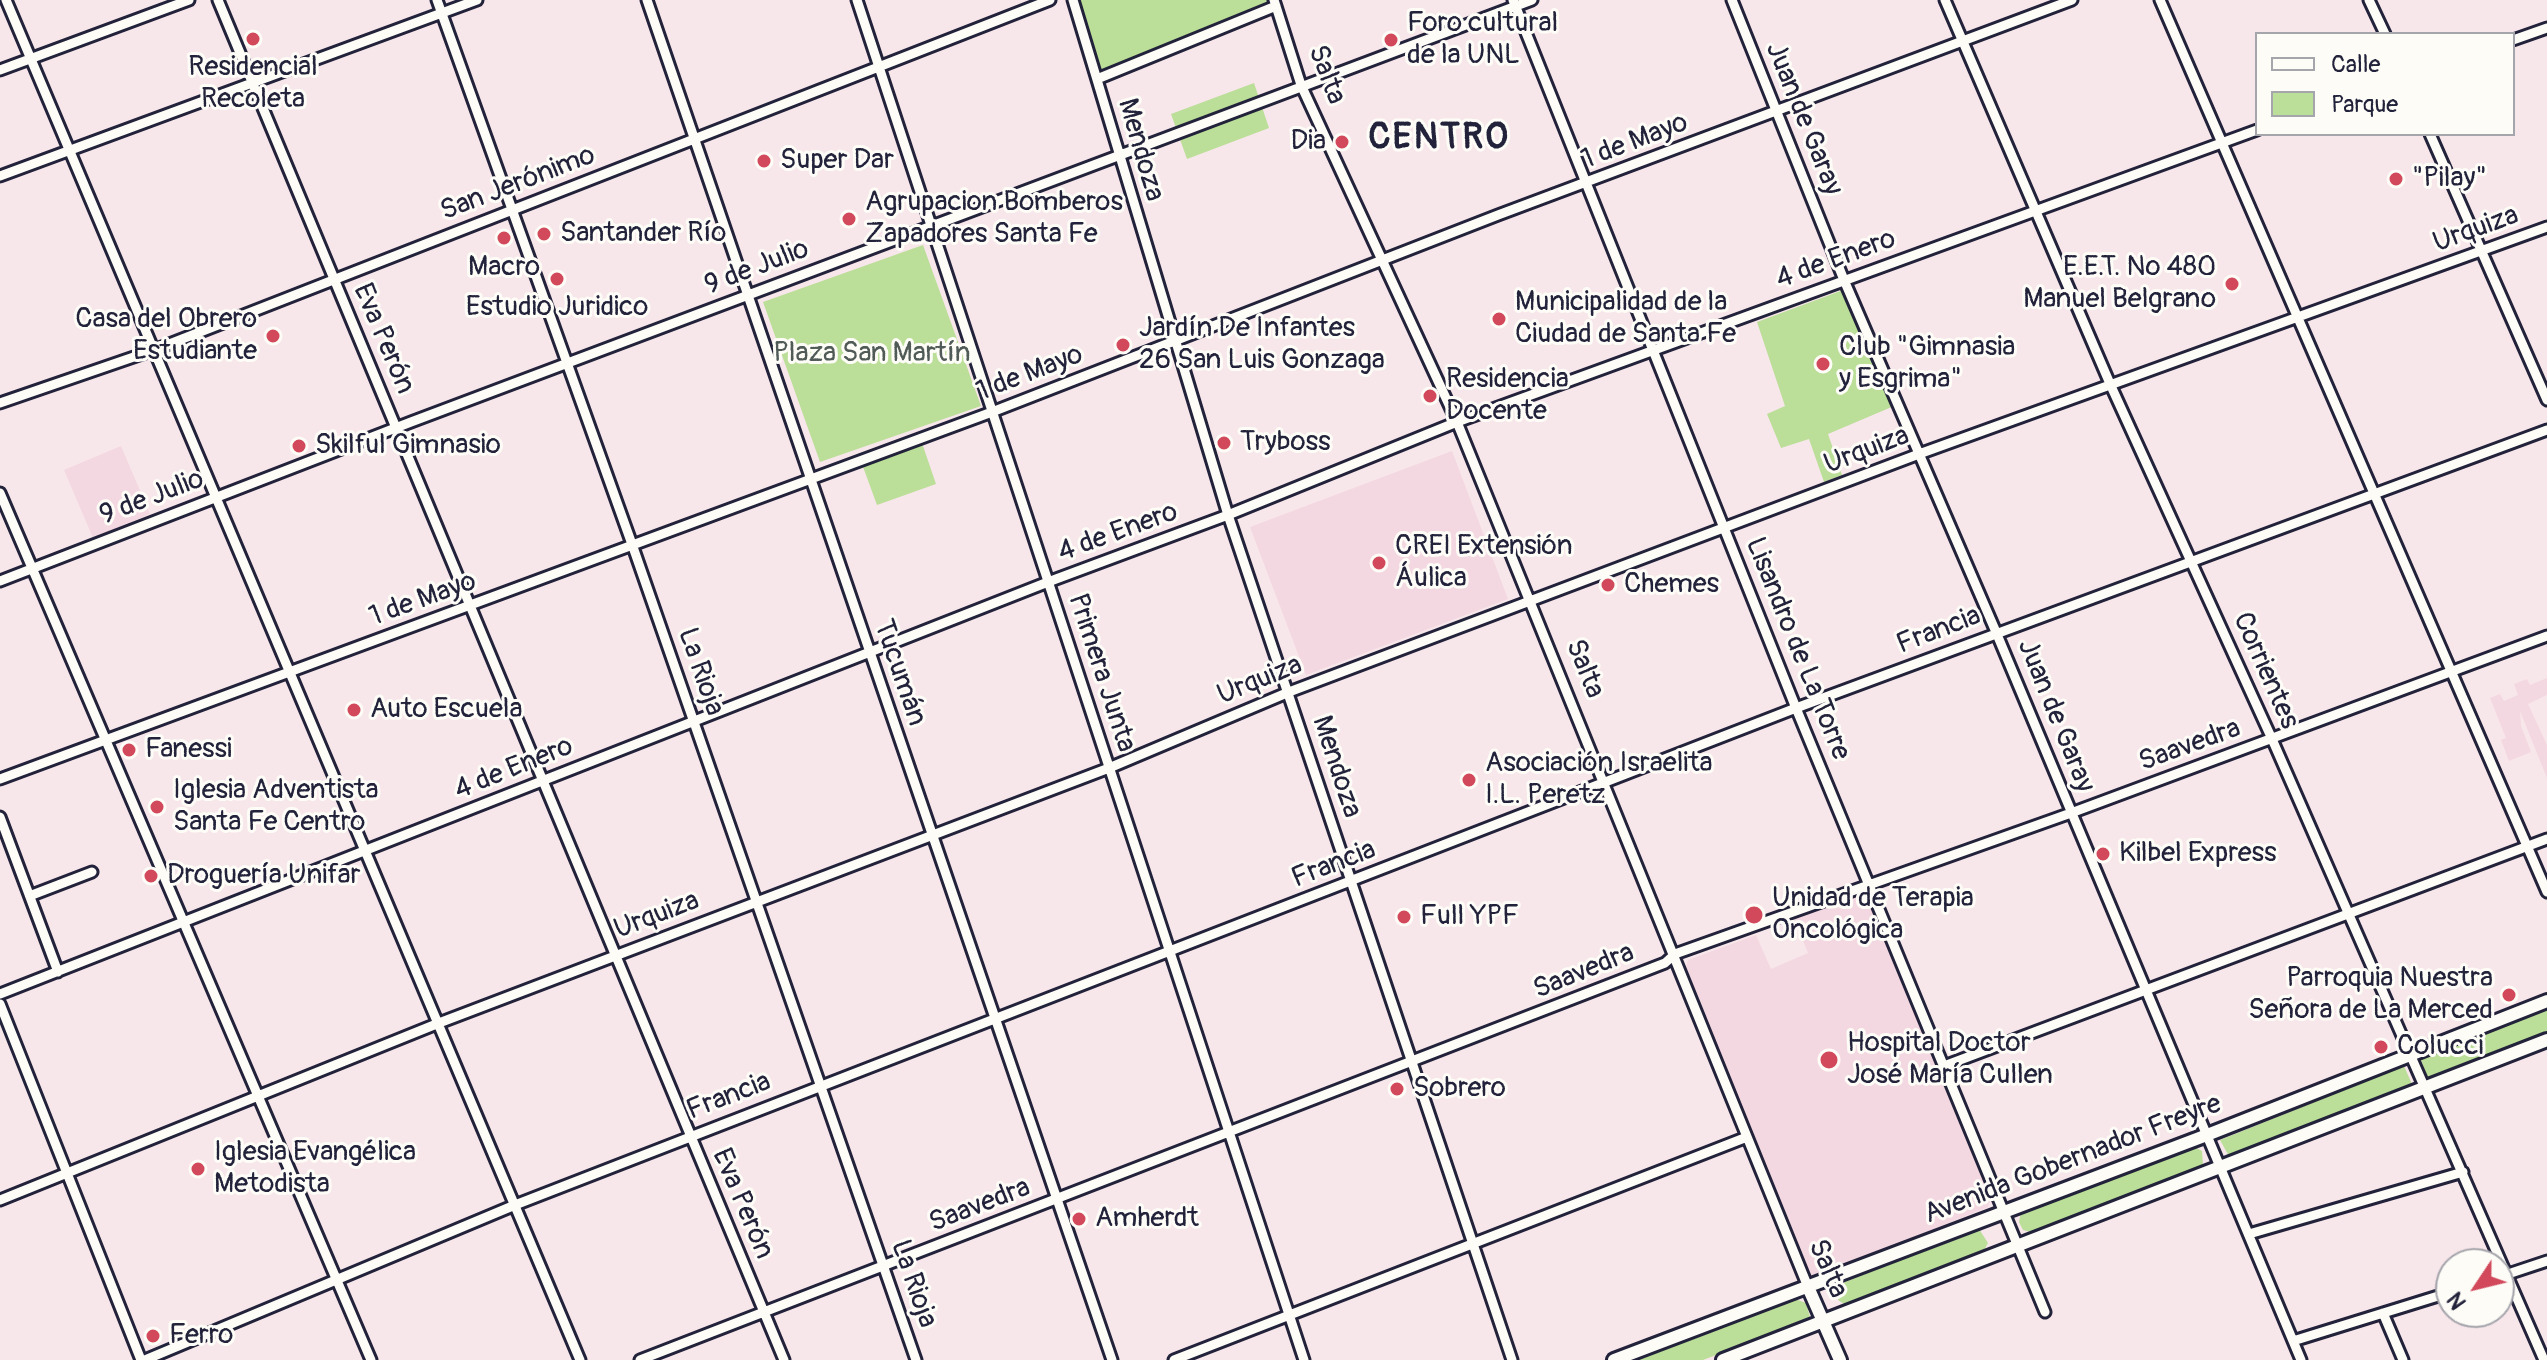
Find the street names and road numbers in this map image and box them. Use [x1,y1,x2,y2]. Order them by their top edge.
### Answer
street label: Juan de Garay [1757,38,1849,200]
street label: Salta [1300,41,1352,109]
street label: Mendoza [1109,95,1171,205]
street label: 1 de Mayo [1577,106,1693,178]
street label: San Jerónimo [436,139,600,229]
street label: Urquiza [2429,199,2523,261]
street label: 4 de Enero [1772,223,1900,297]
street label: 9 de Julio [700,233,814,303]
street label: Eva Perón [345,279,421,399]
street label: 1 de Mayo [972,338,1088,410]
street label: Urquiza [1820,419,1914,483]
street label: 9 de Julio [95,463,209,533]
street label: 4 de Enero [1054,496,1182,570]
street label: Lisandro de La Torre [1737,533,1857,765]
street label: 1 de Mayo [365,565,481,635]
street label: Primera Junta [1060,590,1142,756]
street label: Francia [1892,600,1986,662]
street label: Corrientes [2224,608,2306,734]
street label: Tucumán [865,616,933,730]
street label: La Rioja [669,624,731,720]
street label: Salta [1557,635,1611,703]
street label: Juan de Garay [2009,635,2101,797]
street label: Urquiza [1213,649,1307,713]
street label: Mendoza [1304,712,1368,822]
street label: Saavedra [2135,712,2245,780]
street label: 4 de Enero [450,730,578,808]
street label: Francia [1287,834,1381,896]
street label: Urquiza [610,884,704,948]
street label: Saavedra [1529,937,1639,1007]
street label: Francia [682,1066,776,1128]
street label: Avenida Gobernador Freyre [1920,1088,2226,1232]
street label: Eva Perón [704,1144,780,1264]
street label: Saavedra [925,1171,1035,1241]
street label: Salta [1800,1235,1854,1303]
street label: La Rioja [882,1236,944,1332]

